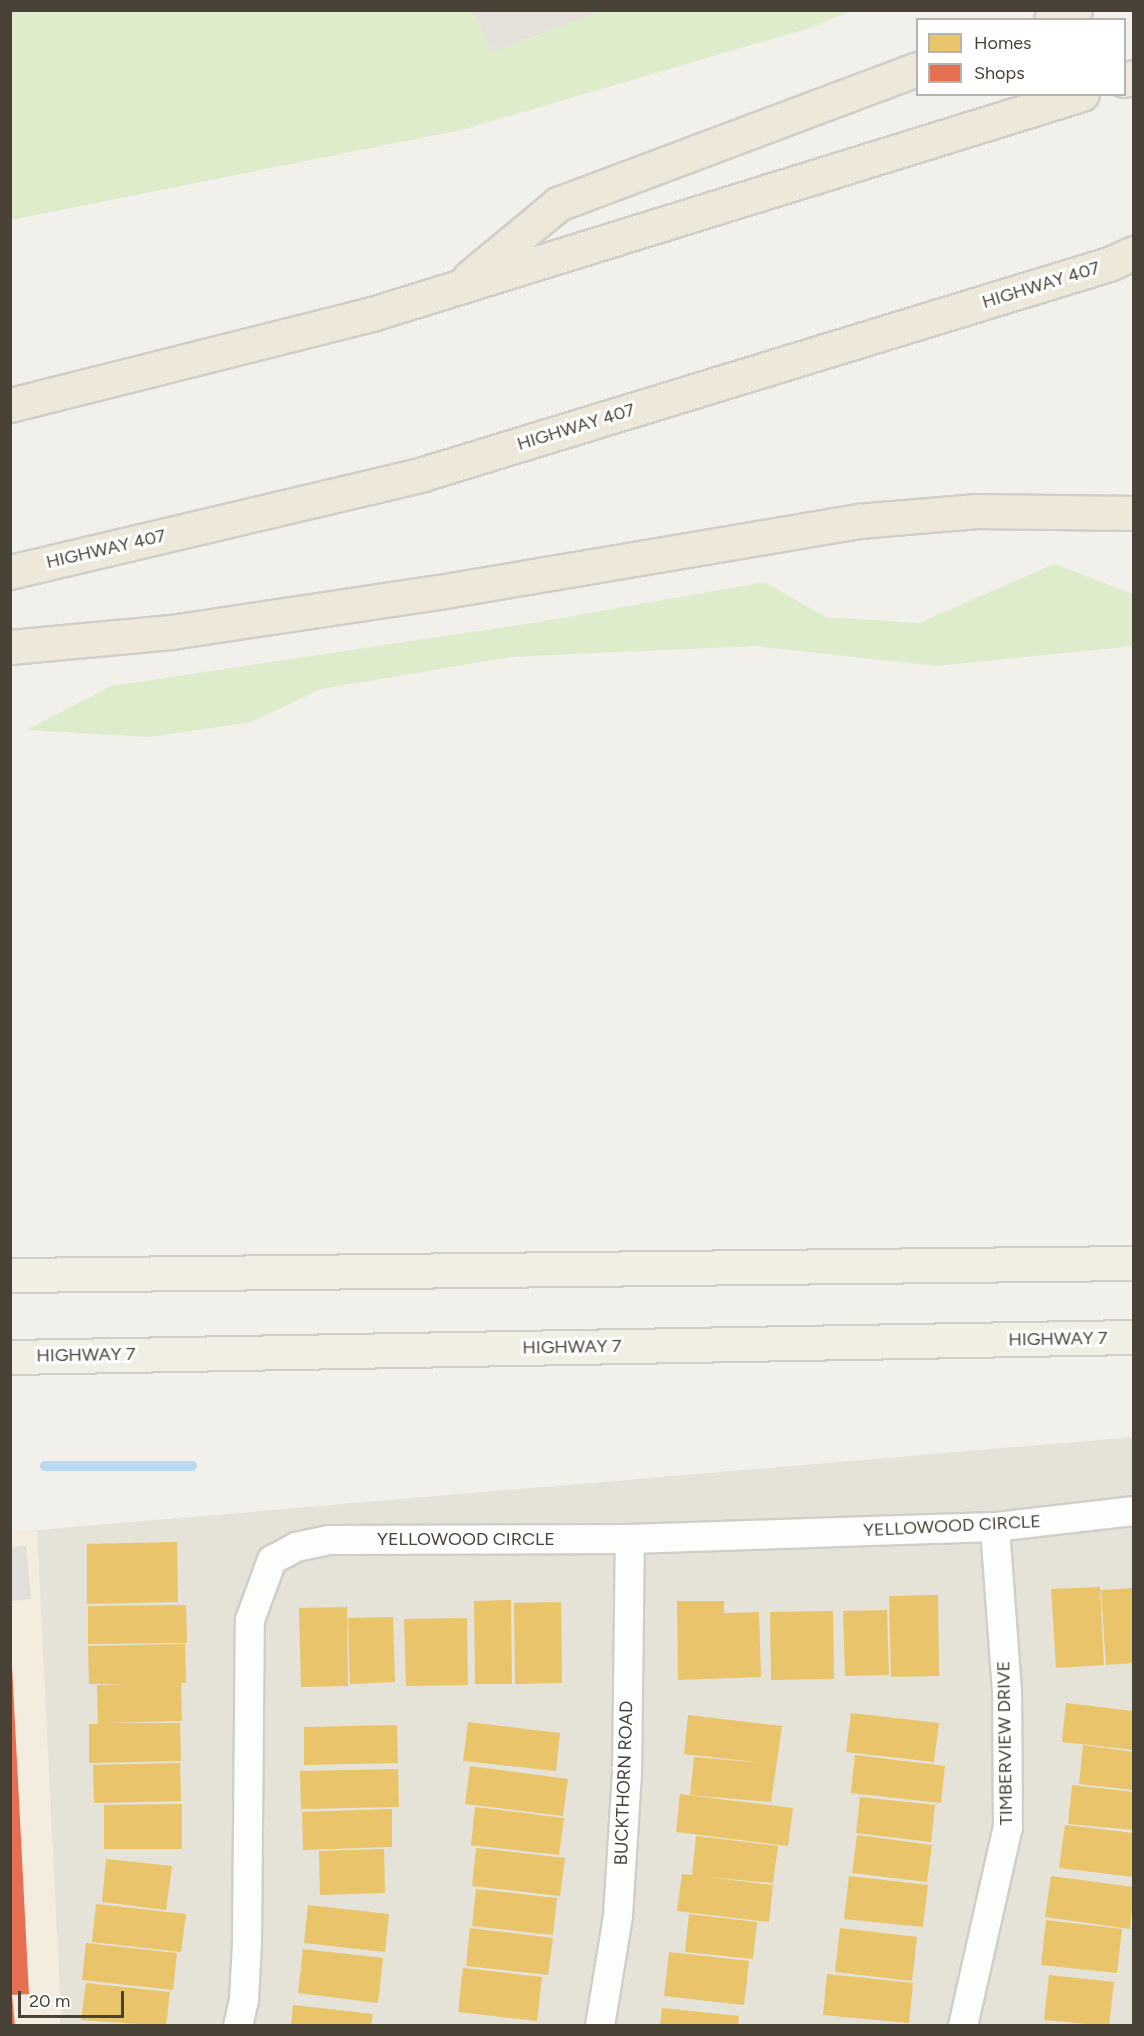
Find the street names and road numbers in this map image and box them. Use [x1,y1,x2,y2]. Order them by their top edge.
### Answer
street label: HIGHWAY 407 [980,257,1102,313]
street label: HIGHWAY 407 [515,399,637,455]
street label: HIGHWAY 407 [44,525,168,573]
street label: HIGHWAY 7 [1008,1327,1108,1351]
street label: HIGHWAY 7 [522,1335,622,1359]
street label: HIGHWAY 7 [36,1343,136,1367]
street label: YELLOWOOD CIRCLE [863,1511,1041,1541]
street label: YELLOWOOD CIRCLE [377,1528,555,1550]
street label: TIMBERVIEW DRIVE [993,1661,1017,1825]
street label: BUCKTHORN ROAD [610,1700,638,1866]

